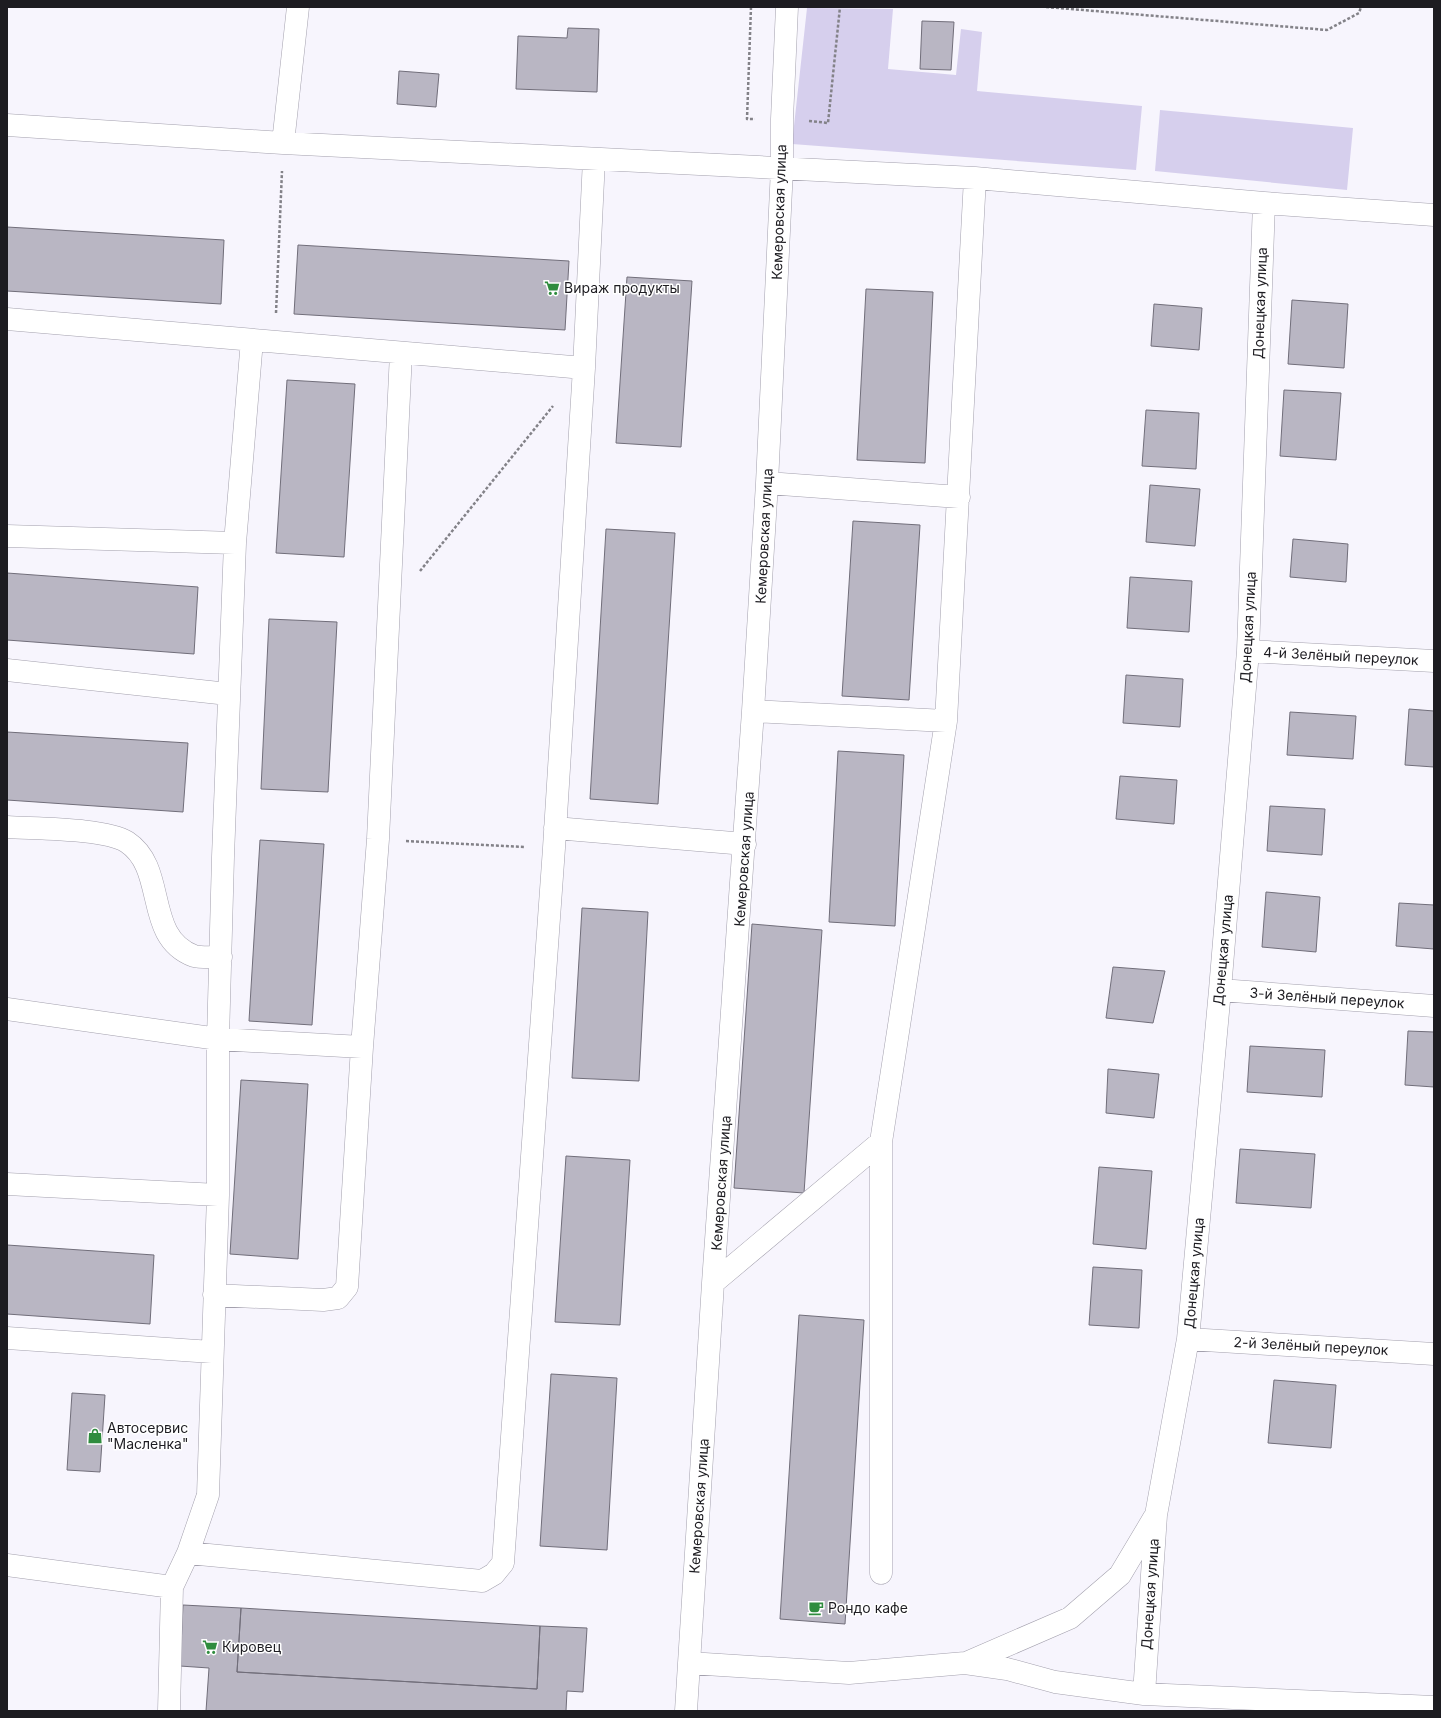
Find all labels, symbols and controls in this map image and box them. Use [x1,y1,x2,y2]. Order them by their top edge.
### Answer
street label: Кемеровская улица [768,144,789,280]
street label: Донецкая улица [1249,247,1270,359]
supermarket icon: Вираж продукты [543,279,561,297]
place label: Вираж продукты [564,279,680,296]
street label: Кемеровская улица [751,468,776,604]
street label: Донецкая улица [1236,571,1259,683]
street label: 4-й Зелёный переулок [1263,643,1420,668]
street label: Кемеровская улица [730,791,757,927]
street label: Донецкая улица [1209,894,1236,1006]
street label: 3-й Зелёный переулок [1249,984,1405,1011]
street label: Кемеровская улица [707,1115,734,1251]
street label: Донецкая улица [1180,1217,1207,1329]
street label: 2-й Зелёный переулок [1233,1333,1389,1358]
place label: Автосервис "Масленка" [107,1419,189,1452]
shop icon: Автосервис "Масленка" [86,1427,104,1445]
street label: Кемеровская улица [685,1438,712,1574]
street label: Донецкая улица [1137,1538,1162,1650]
cafe icon: Рондо кафе [807,1599,825,1617]
place label: Рондо кафе [828,1599,908,1616]
supermarket icon: Кировец [201,1638,219,1656]
place label: Кировец [222,1638,282,1655]

